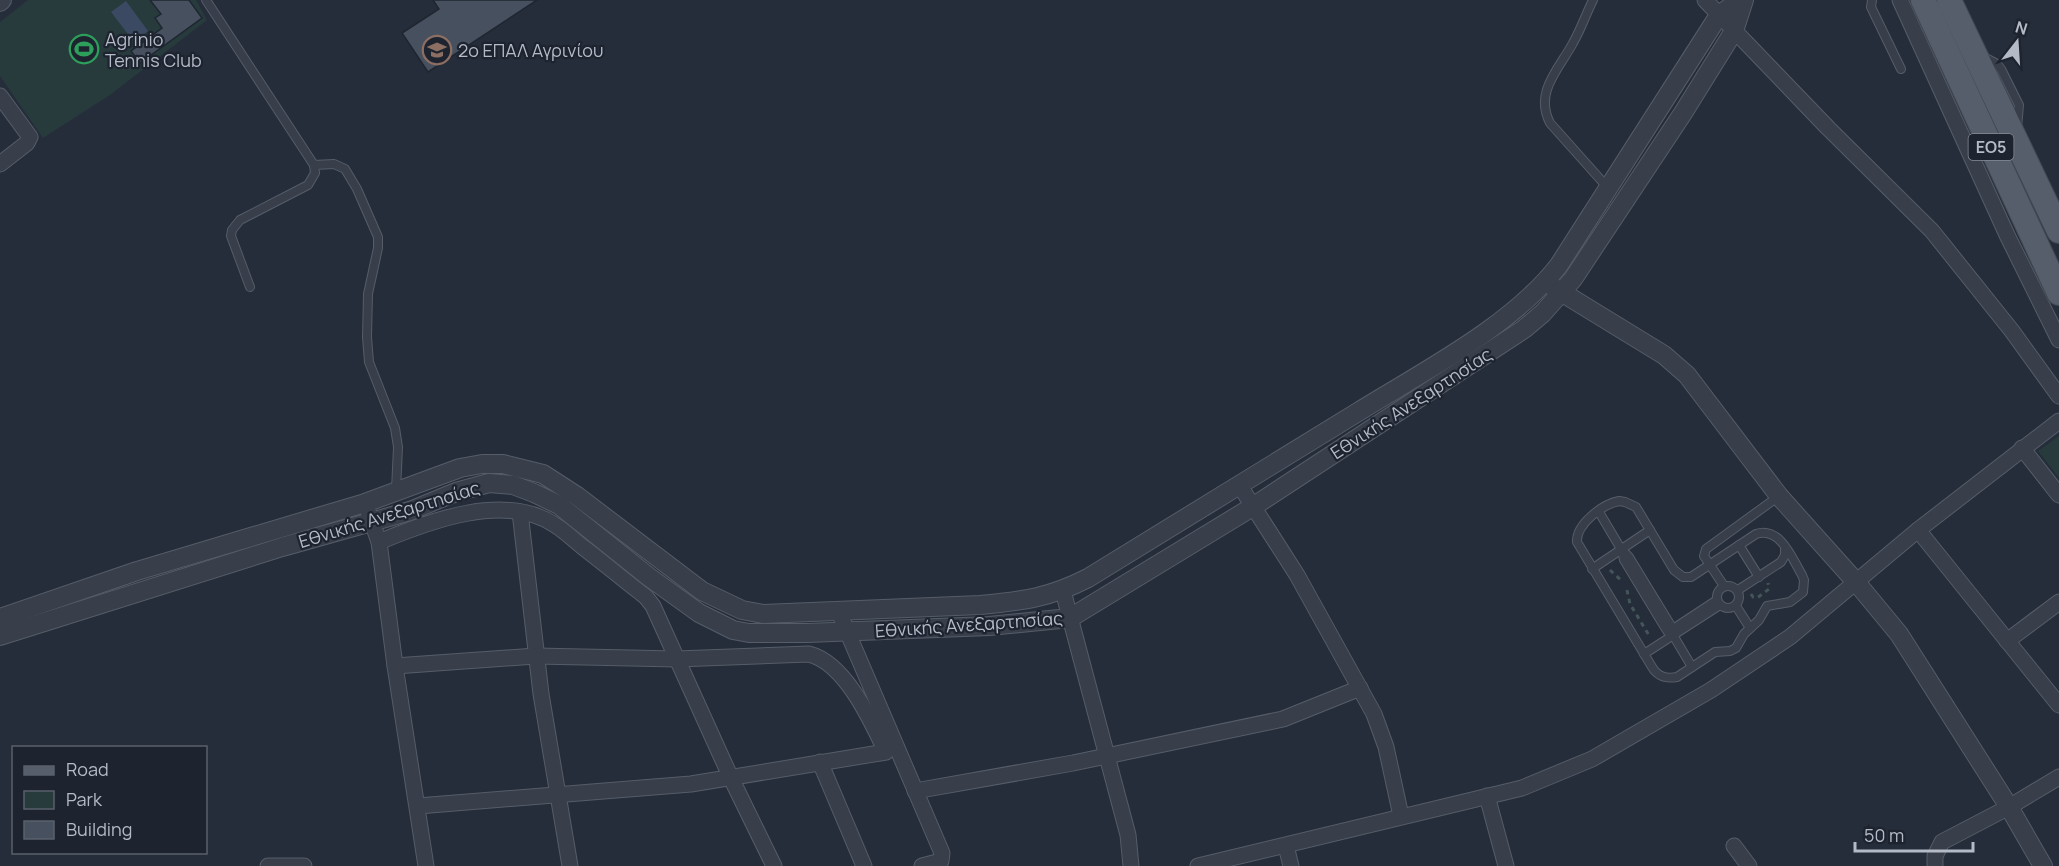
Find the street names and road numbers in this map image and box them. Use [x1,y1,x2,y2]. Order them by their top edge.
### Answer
road number: ΕΟ5 [1968,134,2014,160]
street label: Εθνικής Ανεξαρτησίας [1326,342,1496,464]
street label: Εθνικής Ανεξαρτησίας [296,475,483,553]
street label: Εθνικής Ανεξαρτησίας [874,605,1064,643]

